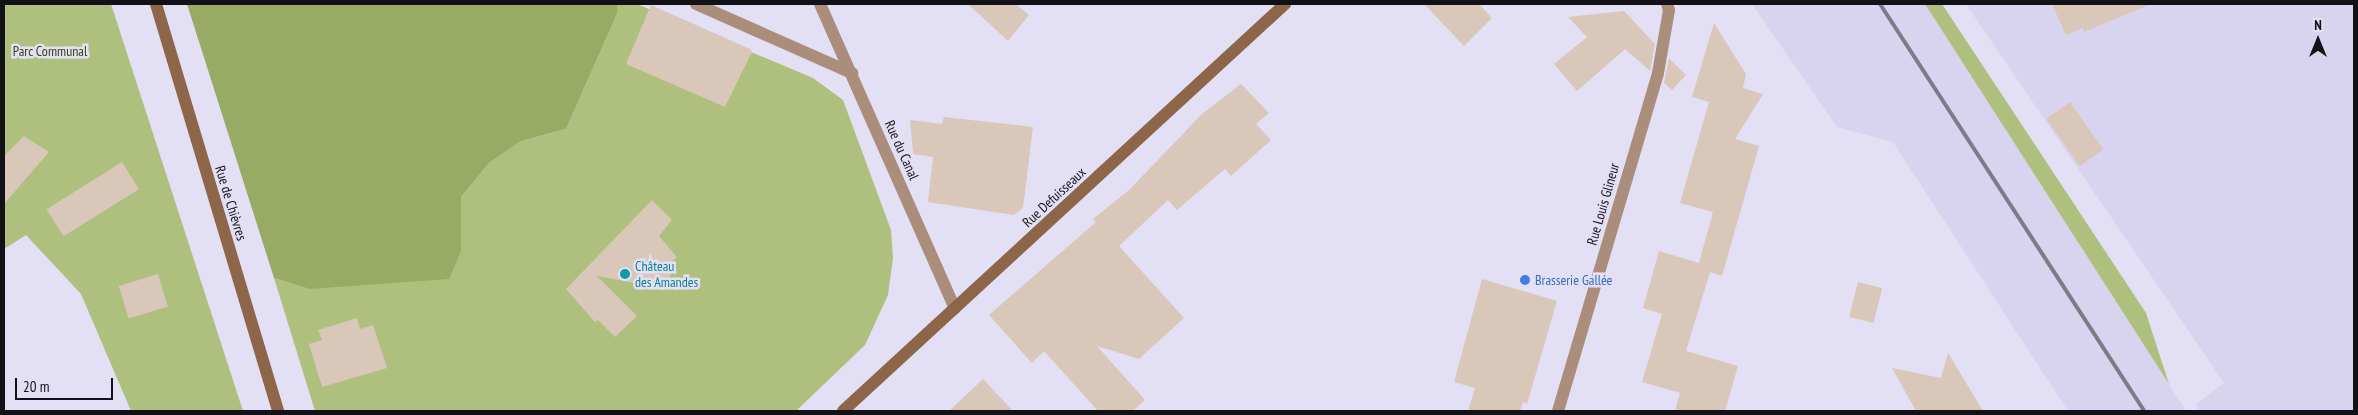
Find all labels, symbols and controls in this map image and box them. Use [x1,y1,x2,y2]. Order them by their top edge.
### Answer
north arrow [2293,15,2343,65]
text: N [2314,16,2322,34]
park label: Parc Communal [13,43,87,59]
street label: Rue du Canal [881,118,923,182]
street label: Rue Louis Glineur [1583,161,1623,247]
street label: Rue de Chièvres [212,164,250,242]
street label: Rue Defuisseaux [1019,164,1089,230]
place label: Château des Amandes [635,258,699,290]
marker: Château des Amandes [619,268,631,280]
place label: Brasserie Gallée [1535,272,1612,288]
marker: Brasserie Gallée [1519,274,1531,286]
scale bar [18,368,115,400]
text: 20 m [23,377,49,396]

